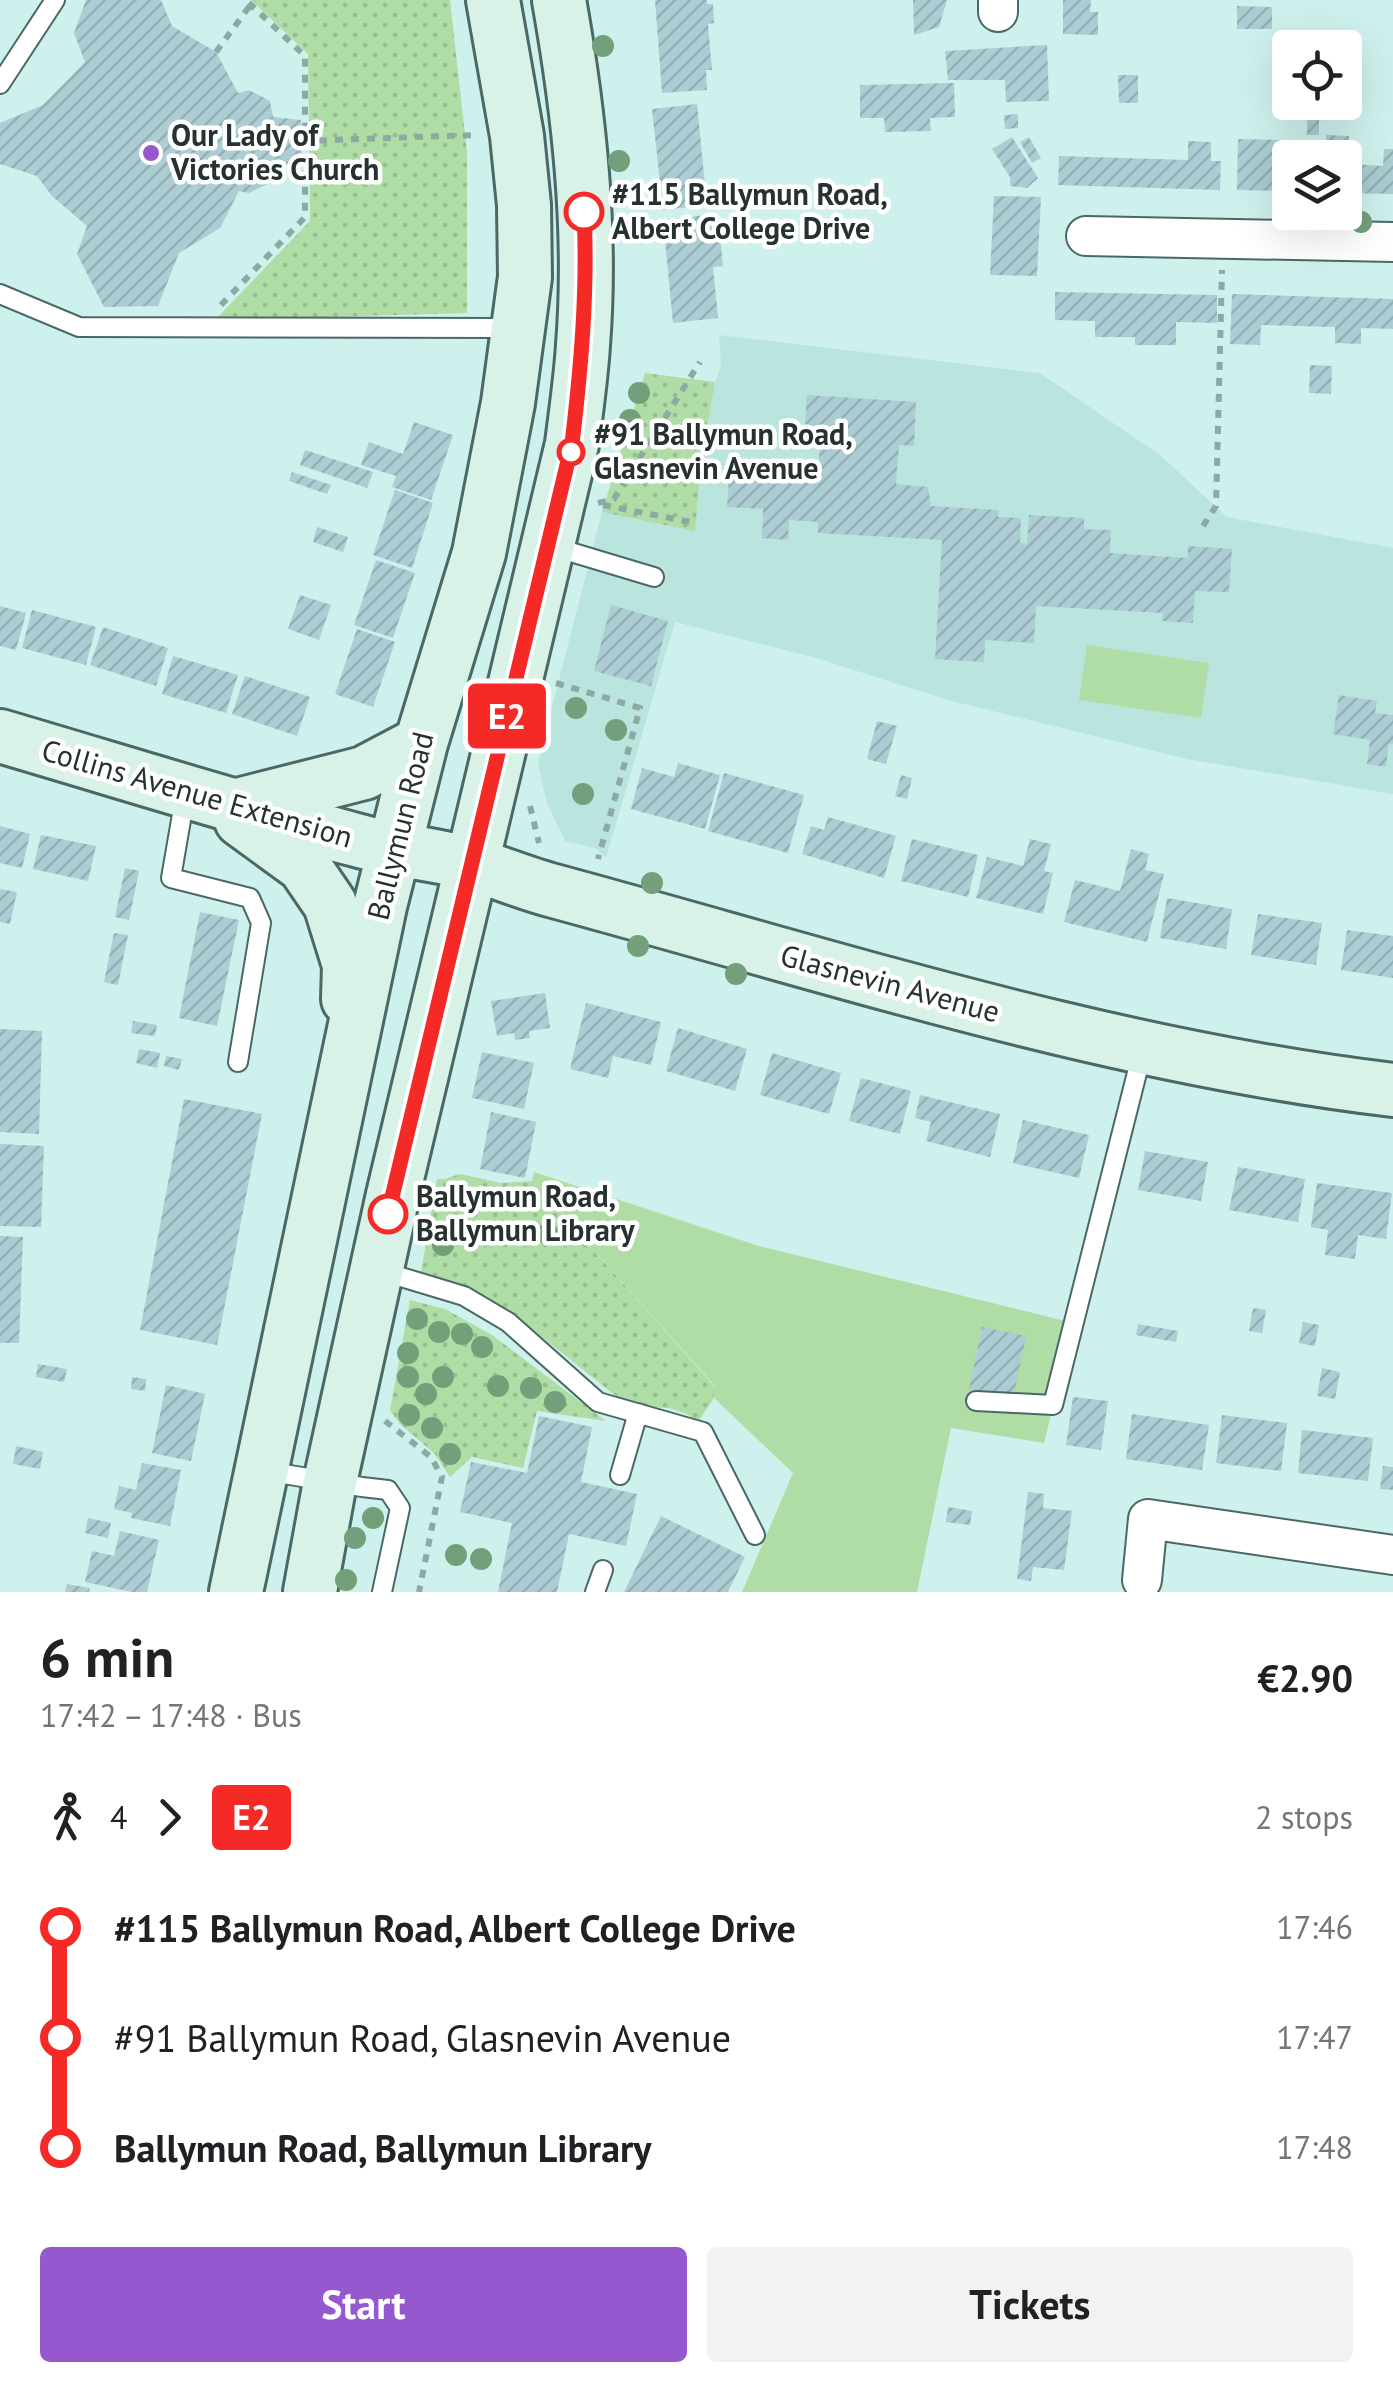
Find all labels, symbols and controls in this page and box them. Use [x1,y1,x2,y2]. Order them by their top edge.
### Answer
map controls [1272,30,1362,230]
button: locate [1272,30,1362,120]
place label: Our Lady of Victories Church [170,115,379,188]
button: layers [1272,140,1362,230]
marker: Our Lady of Victories Church [140,142,162,164]
place label: #115 Ballymun Road, Albert College Drive [612,174,888,247]
marker: #115 Ballymun Road, Albert College Drive [565,193,603,231]
place label: #91 Ballymun Road, Glasnevin Avenue [594,414,853,487]
marker: #91 Ballymun Road, Glasnevin Avenue [558,439,584,465]
line badge: E2 [462,684,552,748]
text: E2 [488,693,526,739]
street label: Ballymun Road [357,728,442,924]
street label: Collins Avenue Extension [37,729,357,856]
street label: Glasnevin Avenue [777,935,1004,1031]
place label: Ballymun Road, Ballymun Library [416,1176,635,1249]
marker: Ballymun Road, Ballymun Library [369,1195,407,1233]
text: 6 min [40,1621,174,1692]
text: €2.90 [1257,1653,1353,1702]
text: 17:42 – 17:48 · Bus [40,1694,302,1736]
icon: walk [40,1790,95,1845]
icon: forward [142,1790,197,1845]
text: E2 [232,1794,271,1840]
text: 4 [110,1796,127,1838]
text: 2 stops [1255,1796,1353,1838]
text: #115 Ballymun Road, Albert College Drive [114,1903,796,1952]
text: 17:46 [1276,1906,1353,1948]
text: #91 Ballymun Road, Glasnevin Avenue [114,2013,731,2062]
text: 17:47 [1276,2016,1353,2058]
text: Ballymun Road, Ballymun Library [114,2123,652,2172]
text: 17:48 [1276,2126,1353,2168]
button: Start [40,2247,687,2362]
button: Tickets [707,2247,1353,2362]

